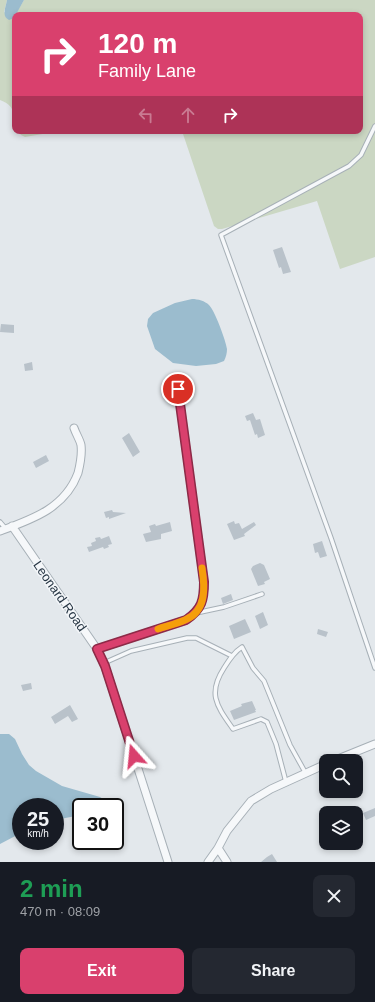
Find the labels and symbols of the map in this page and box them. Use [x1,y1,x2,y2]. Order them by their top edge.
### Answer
pin [161,372,195,406]
street label: Leonard Road [30,558,90,634]
position arrow [113,735,155,777]
speed limit sign: 30 [72,798,124,850]

